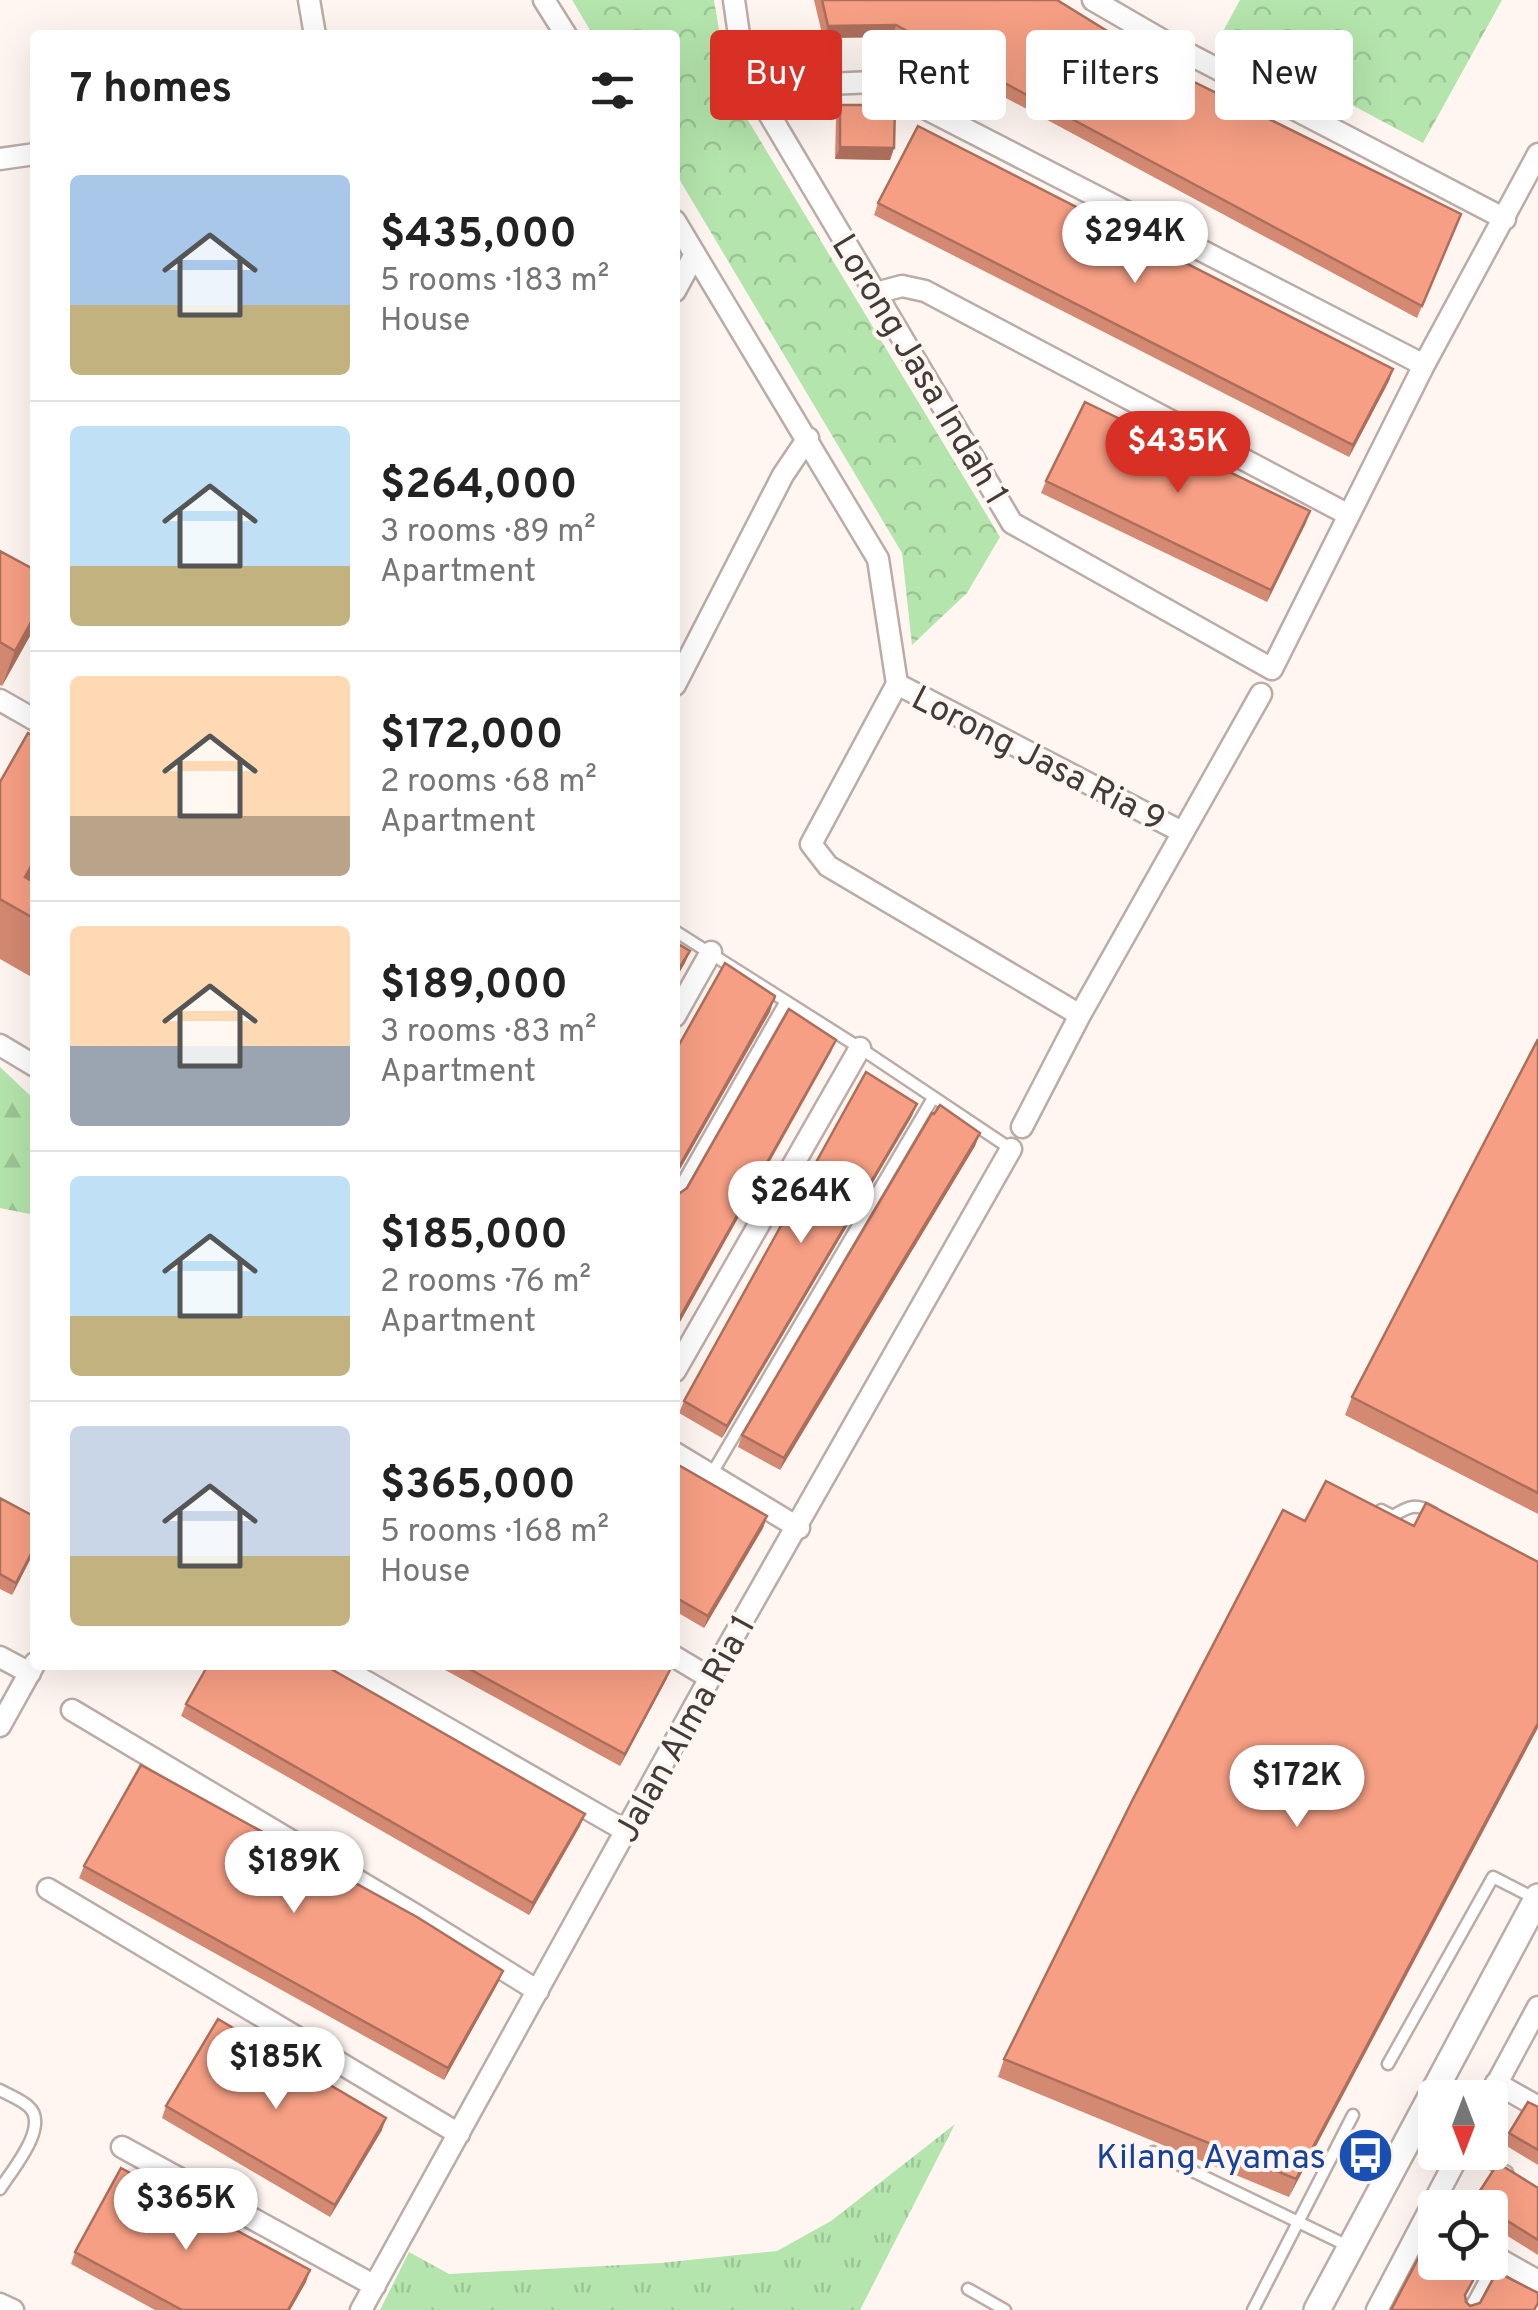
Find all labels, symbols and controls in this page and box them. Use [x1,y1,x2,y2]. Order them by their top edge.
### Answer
chip: Buy [710,30,842,120]
chip: Rent [862,30,1006,120]
chip: Filters [1026,30,1195,120]
chip: New [1215,30,1353,120]
icon: filters [585,63,640,118]
text: 7 homes [70,64,232,117]
pin: $294K [1065,201,1205,286]
text: $435,000 [380,209,577,262]
text: $294K [1084,213,1186,253]
icon: home [150,215,270,335]
street label: Lorong Jasa Indah 1 [820,227,1017,514]
text: 5 rooms · 183 m² [380,262,609,302]
text: House [380,302,470,342]
pin: $435K [1108,411,1248,496]
text: $435K [1127,423,1229,463]
text: $264,000 [380,460,577,513]
icon: home [150,466,270,586]
text: 3 rooms · 89 m² [380,513,596,553]
text: Apartment [380,553,536,593]
street label: Lorong Jasa Ria 9 [903,678,1172,844]
text: $172,000 [380,710,563,763]
icon: home [150,716,270,836]
text: 2 rooms · 68 m² [380,763,597,803]
text: Apartment [380,803,536,843]
text: $189,000 [380,960,568,1013]
icon: home [150,966,270,1086]
text: 3 rooms · 83 m² [380,1013,597,1053]
text: Apartment [380,1053,536,1093]
pin: $264K [731,1161,871,1246]
text: $264K [750,1173,852,1213]
text: $185,000 [380,1210,568,1263]
icon: home [150,1216,270,1336]
text: 2 rooms · 76 m² [380,1263,591,1303]
text: Apartment [380,1303,536,1343]
text: $365,000 [380,1460,576,1513]
icon: home [150,1466,270,1586]
text: 5 rooms · 168 m² [380,1513,609,1553]
text: House [380,1553,470,1593]
street label: Jalan Alma Ria 1 [606,1608,767,1851]
pin: $172K [1227,1745,1367,1830]
text: $172K [1252,1757,1342,1797]
pin: $189K [224,1831,364,1916]
text: $189K [247,1843,341,1883]
pin: $185K [206,2027,346,2112]
text: $185K [229,2039,323,2079]
north arrow [1418,2080,1508,2170]
map controls [1418,2080,1508,2280]
bus stop icon: Kilang Ayamas [1335,2126,1395,2186]
place label: Kilang Ayamas [1096,2137,1326,2181]
pin: $365K [116,2168,256,2253]
text: $365K [136,2180,236,2220]
button: locate [1418,2190,1508,2280]

